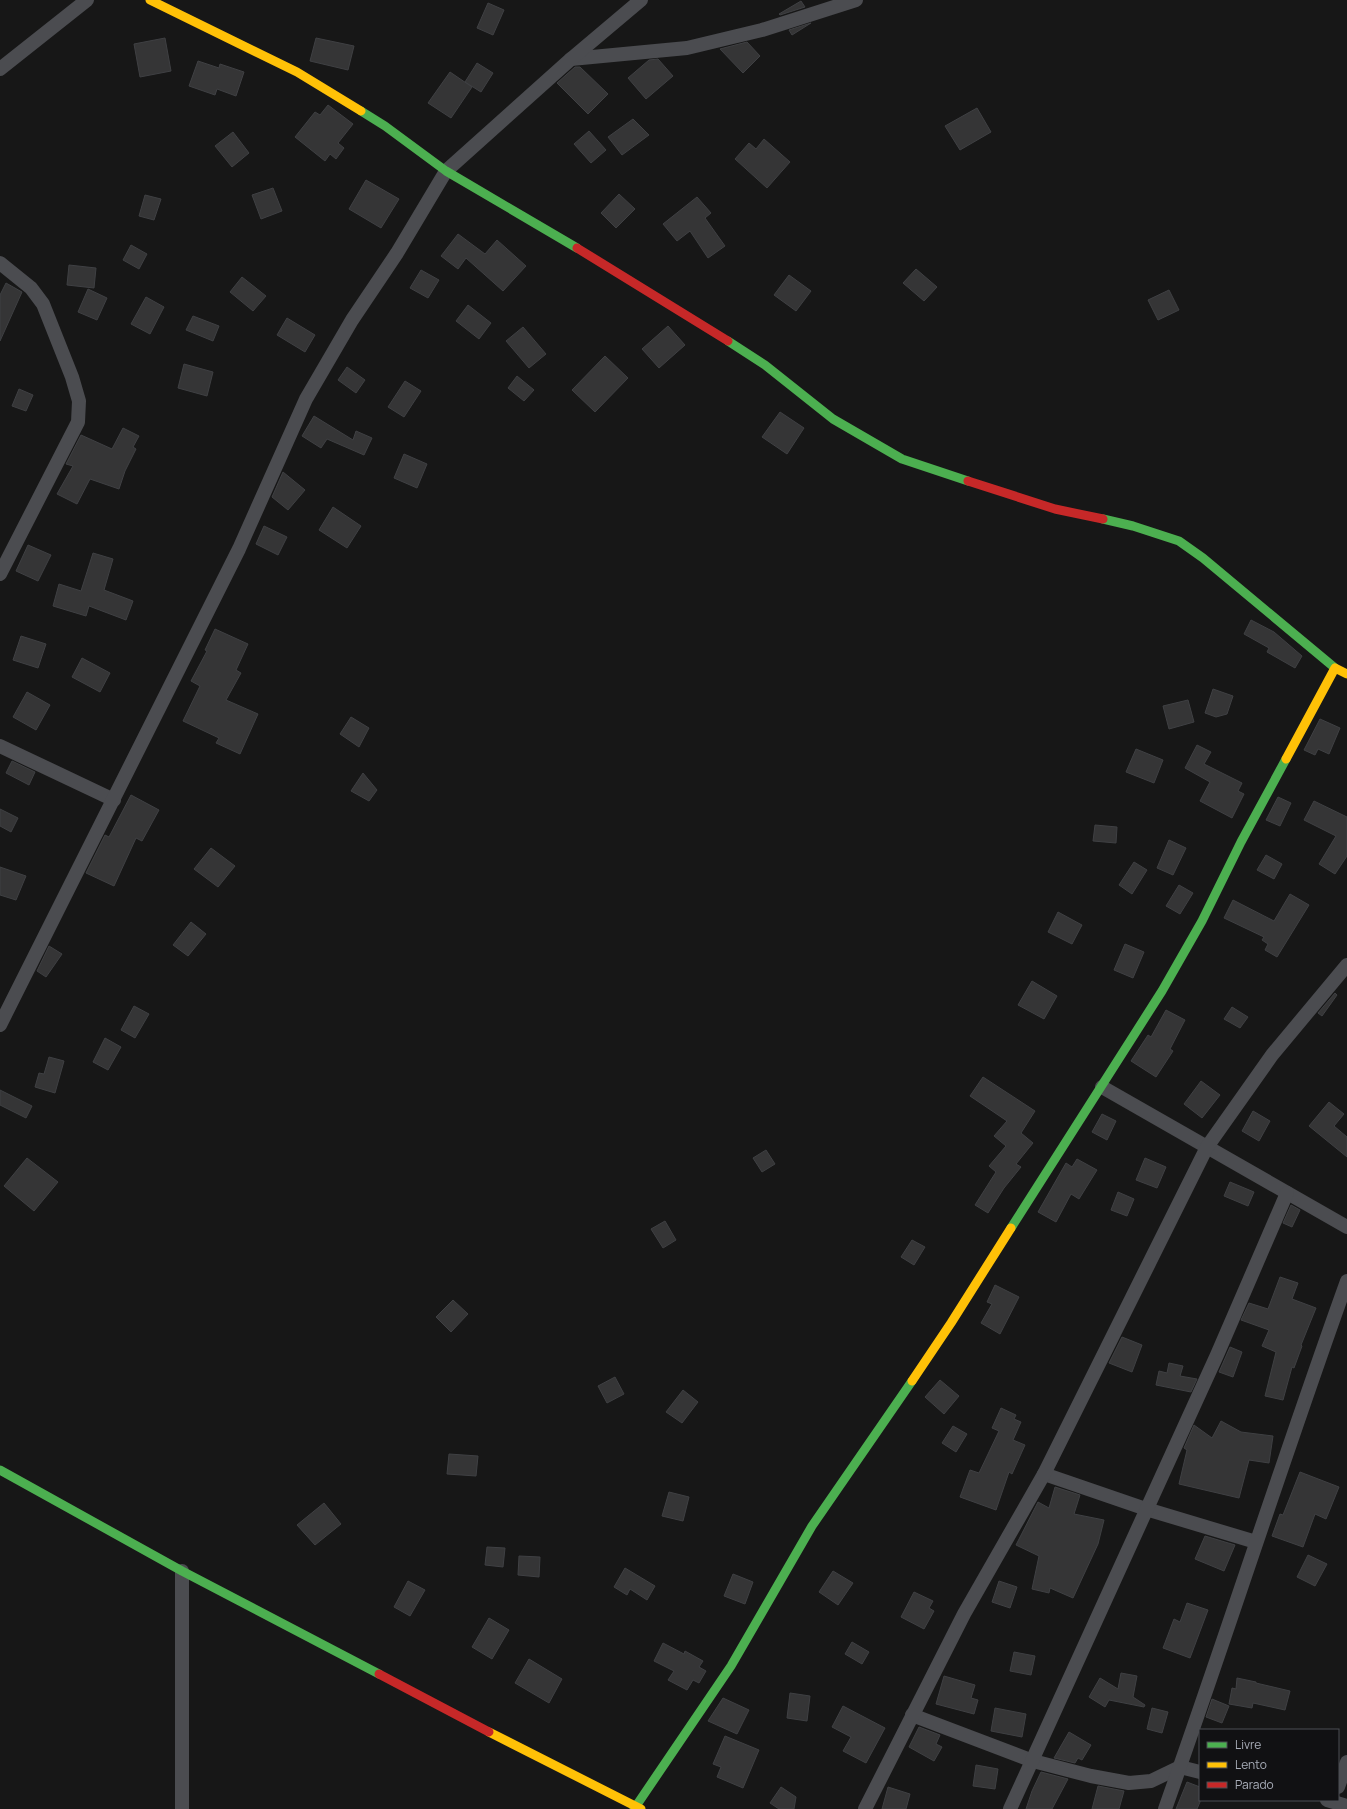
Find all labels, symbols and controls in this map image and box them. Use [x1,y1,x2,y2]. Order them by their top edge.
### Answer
legend [1199,1729,1339,1801]
text: Livre [1235,1736,1261,1753]
text: Lento [1235,1756,1267,1773]
text: Parado [1235,1776,1274,1793]

